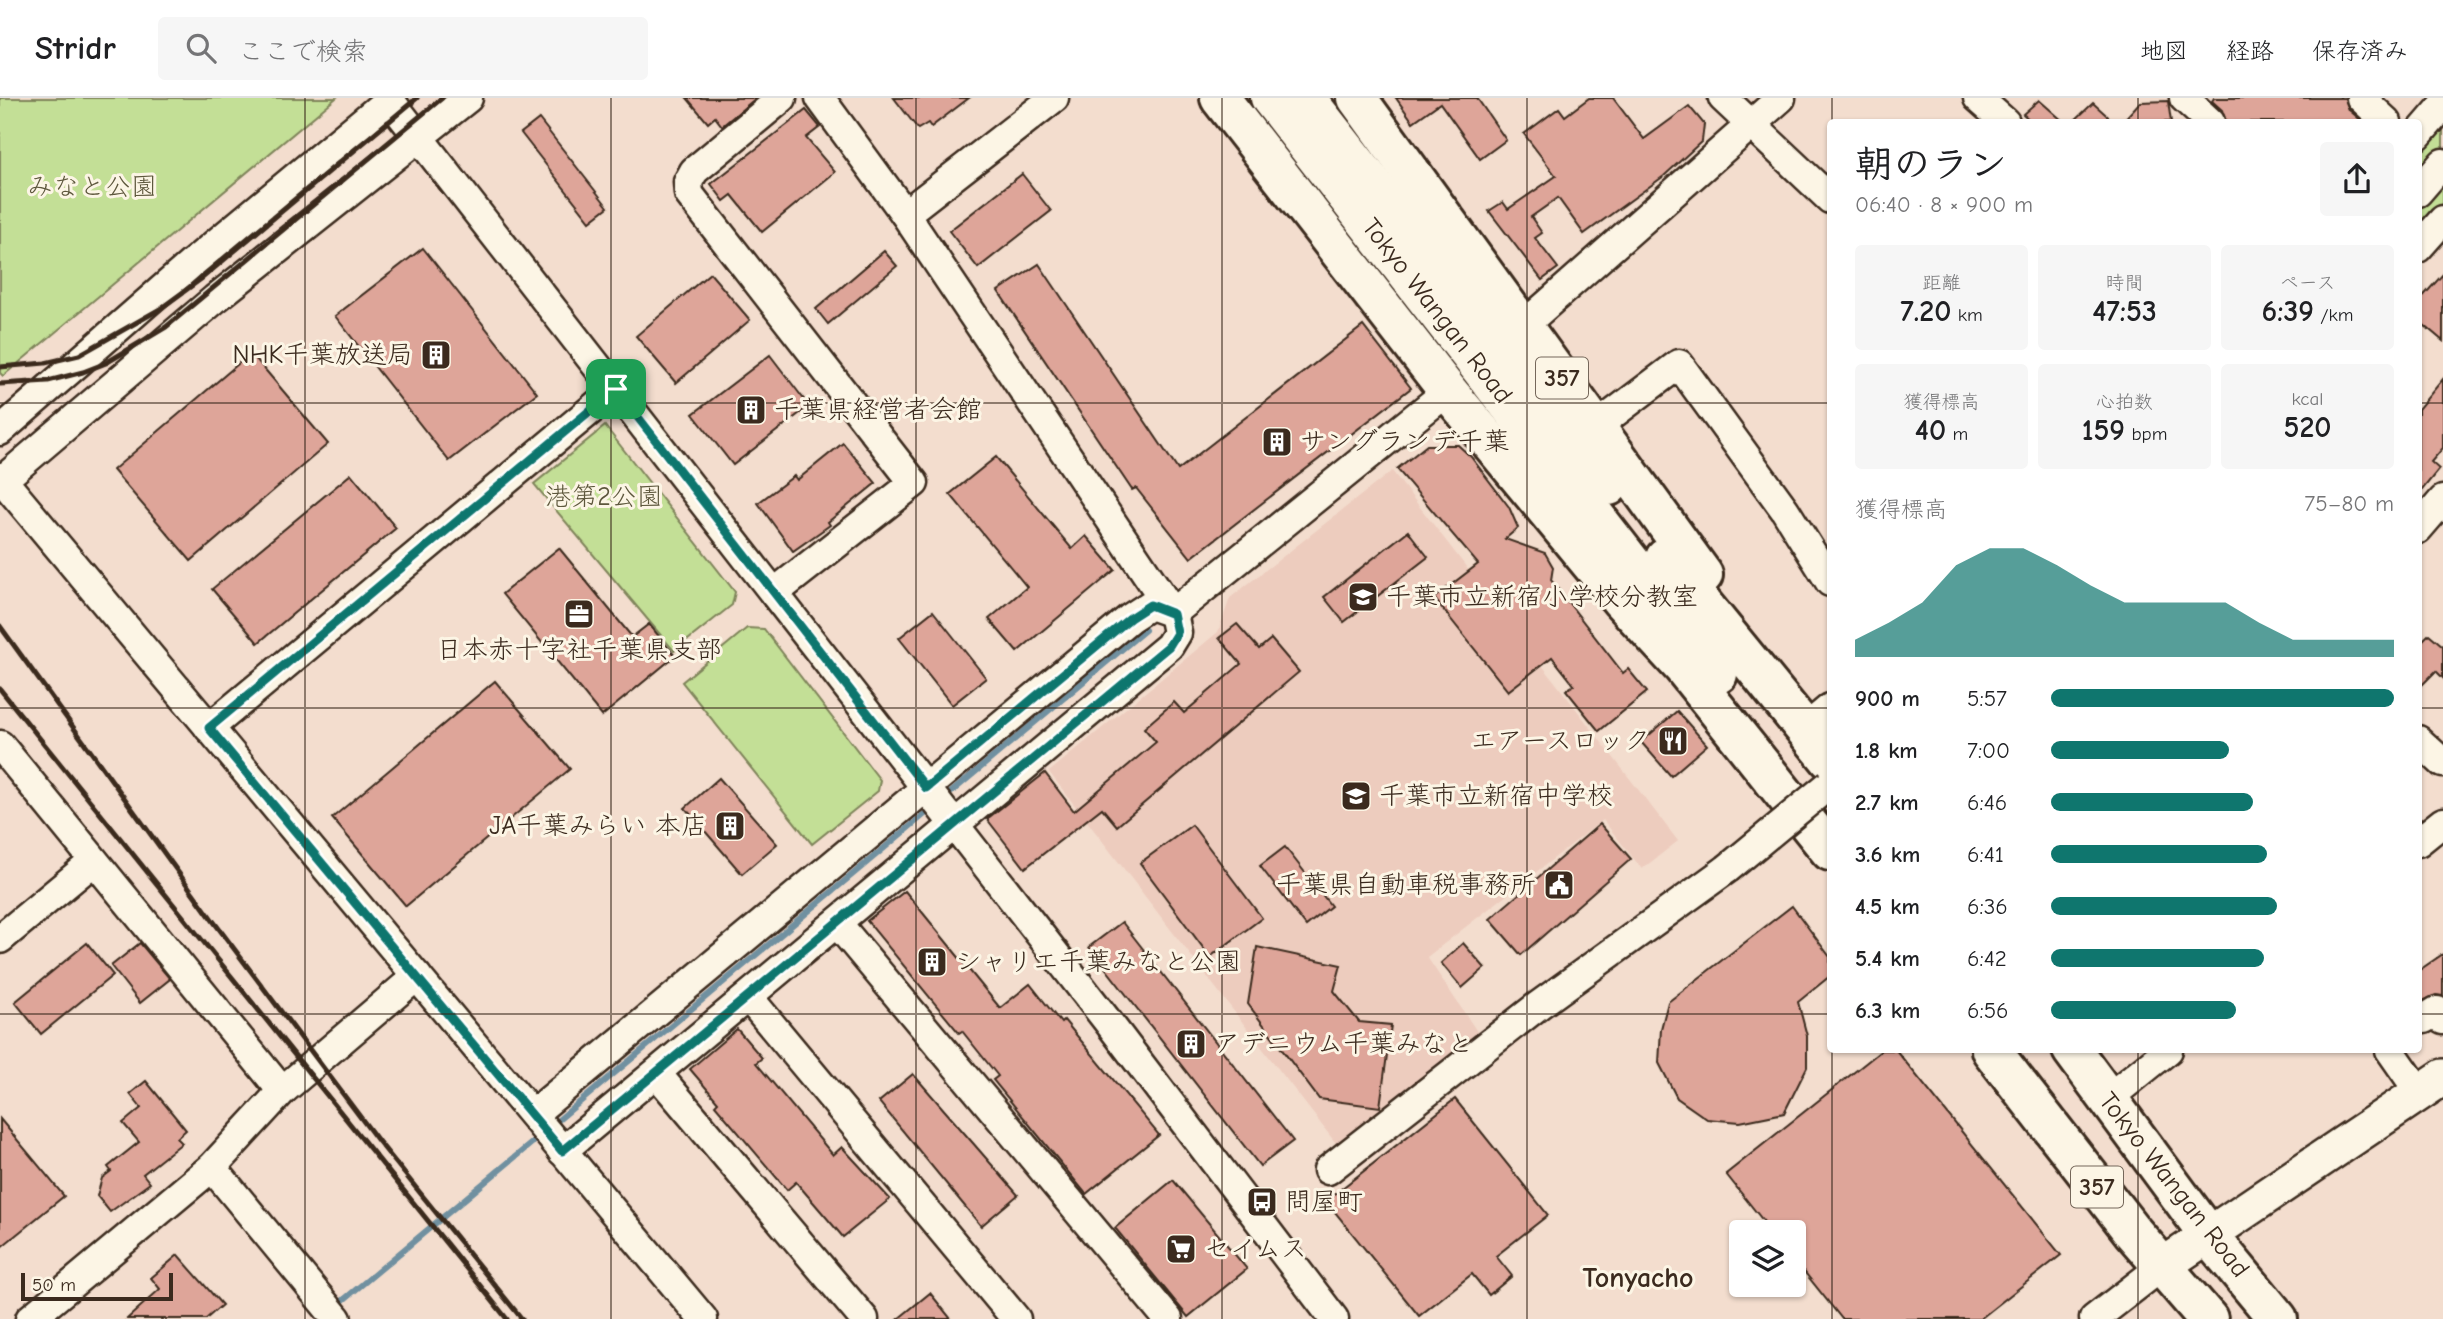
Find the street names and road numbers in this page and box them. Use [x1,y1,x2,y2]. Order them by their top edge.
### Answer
street label: Tokyo Wangan Road [1356,213,1518,409]
road number: 357 [1536,358,1588,398]
street label: Tokyo Wangan Road [2093,1087,2255,1283]
road number: 357 [2071,1167,2123,1208]

